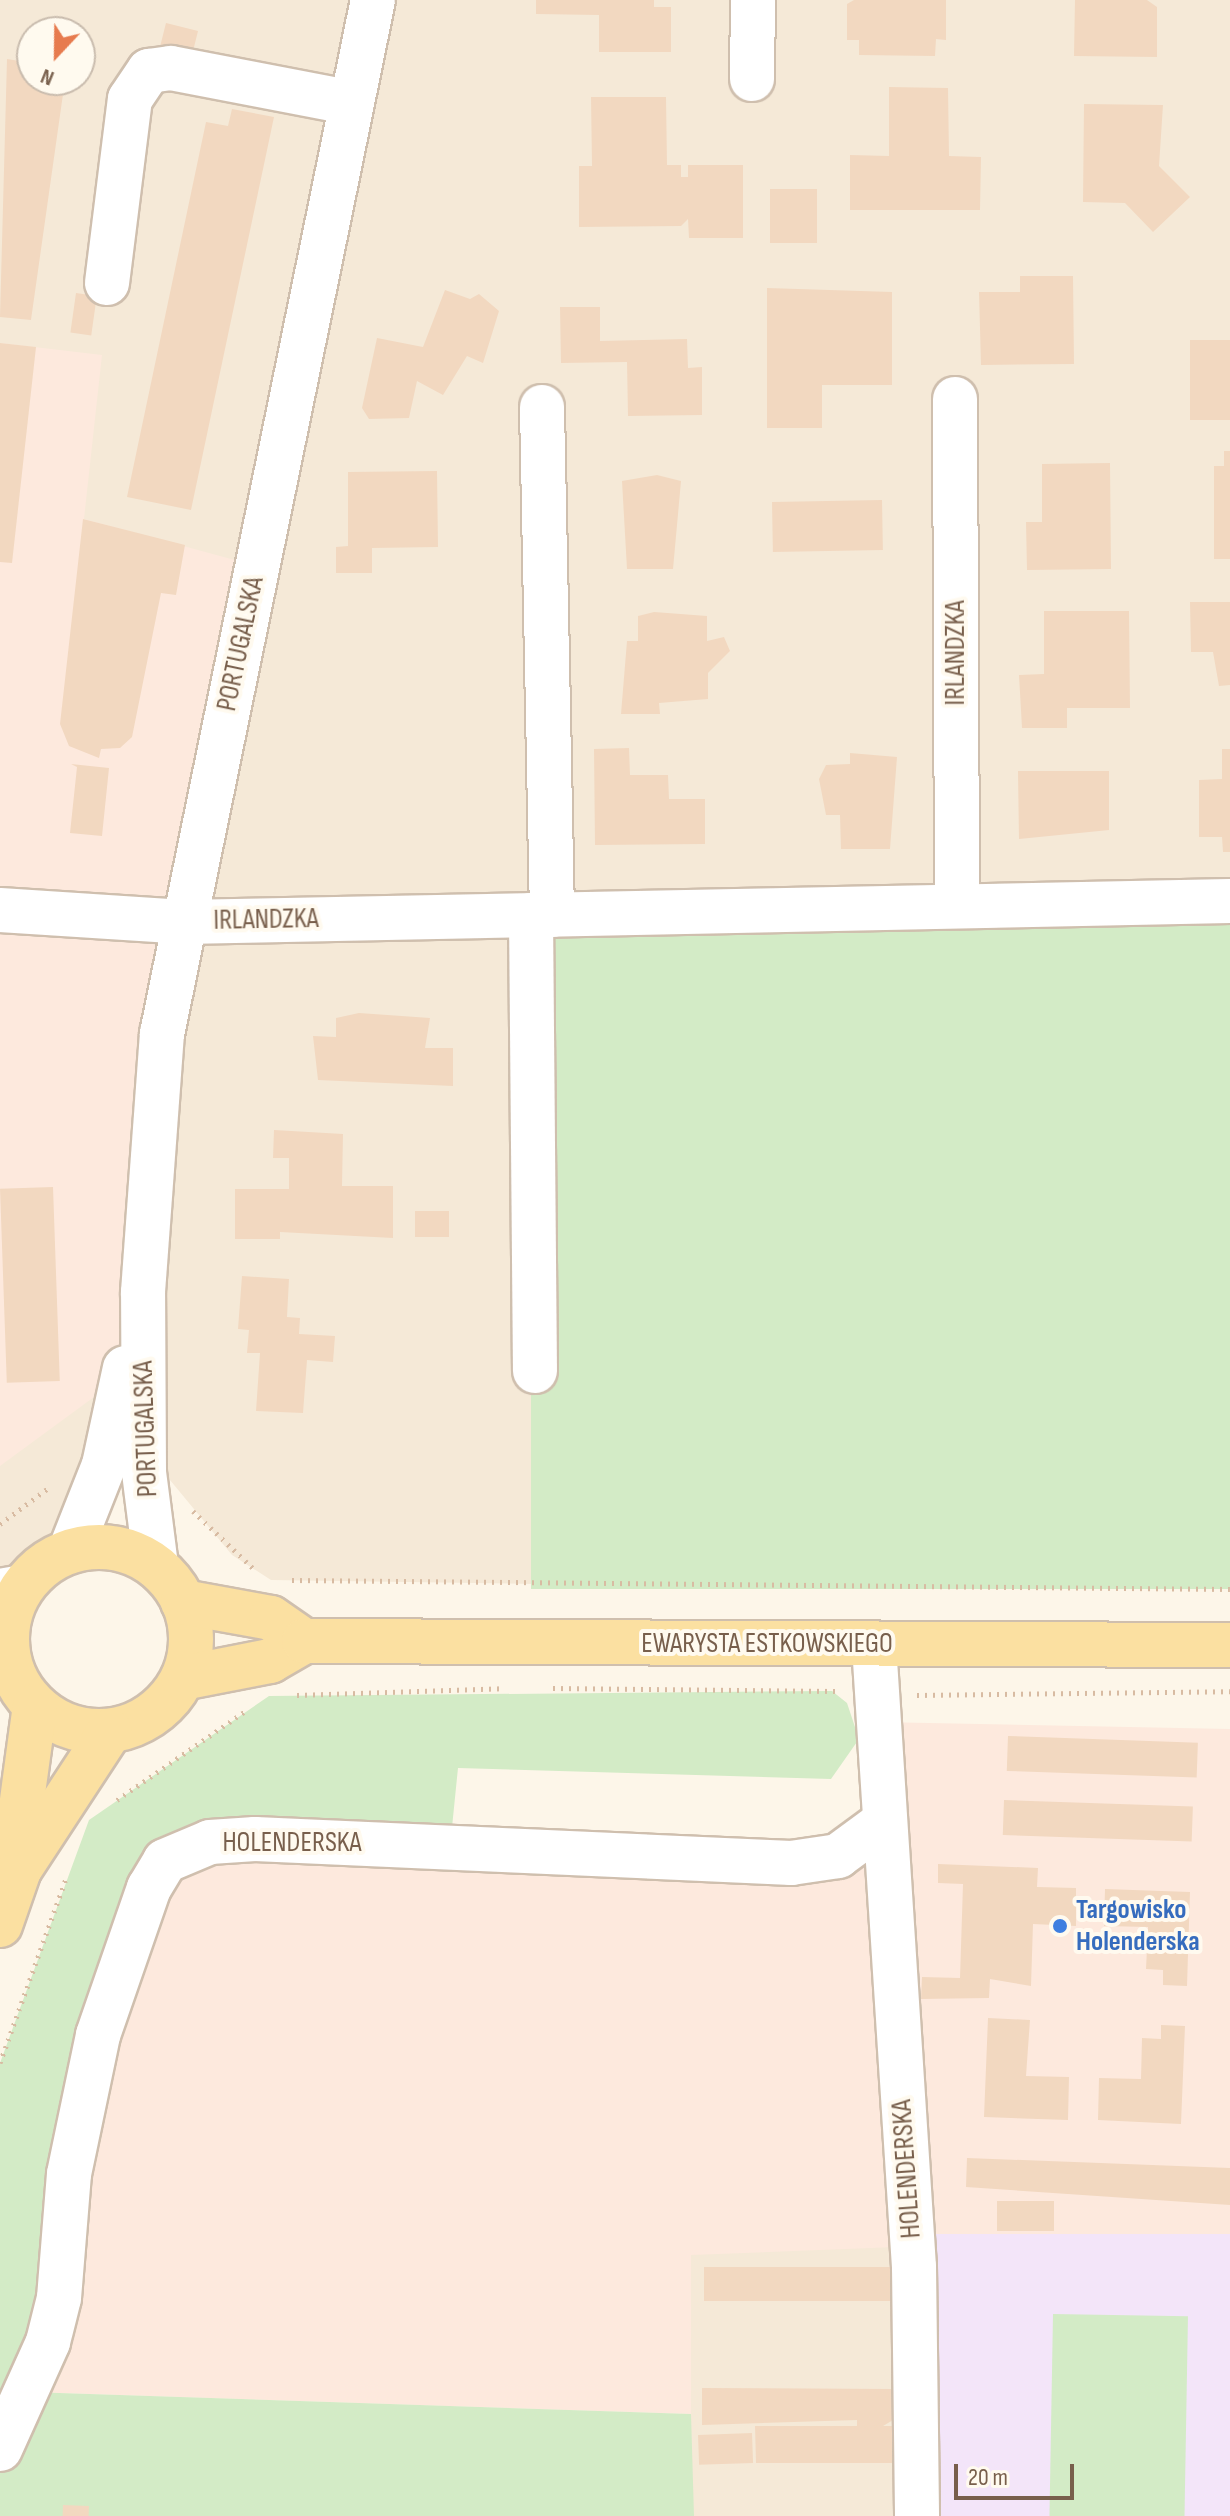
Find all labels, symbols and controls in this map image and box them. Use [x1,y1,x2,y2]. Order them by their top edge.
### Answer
north arrow [16,16,96,96]
text: N [37,62,58,92]
street label: PORTUGALSKA [210,574,272,714]
street label: IRLANDZKA [939,600,973,706]
street label: IRLANDZKA [213,902,319,938]
street label: PORTUGALSKA [127,1360,165,1498]
street label: EWARYSTA ESTKOWSKIEGO [641,1627,893,1661]
street label: HOLENDERSKA [222,1826,362,1860]
place label: Targowisko Holenderska [1076,1893,1200,1959]
marker: Targowisko Holenderska [1051,1917,1069,1935]
street label: HOLENDERSKA [885,2098,929,2240]
scale bar [958,2448,1078,2498]
text: 20 m [968,2463,1008,2492]

